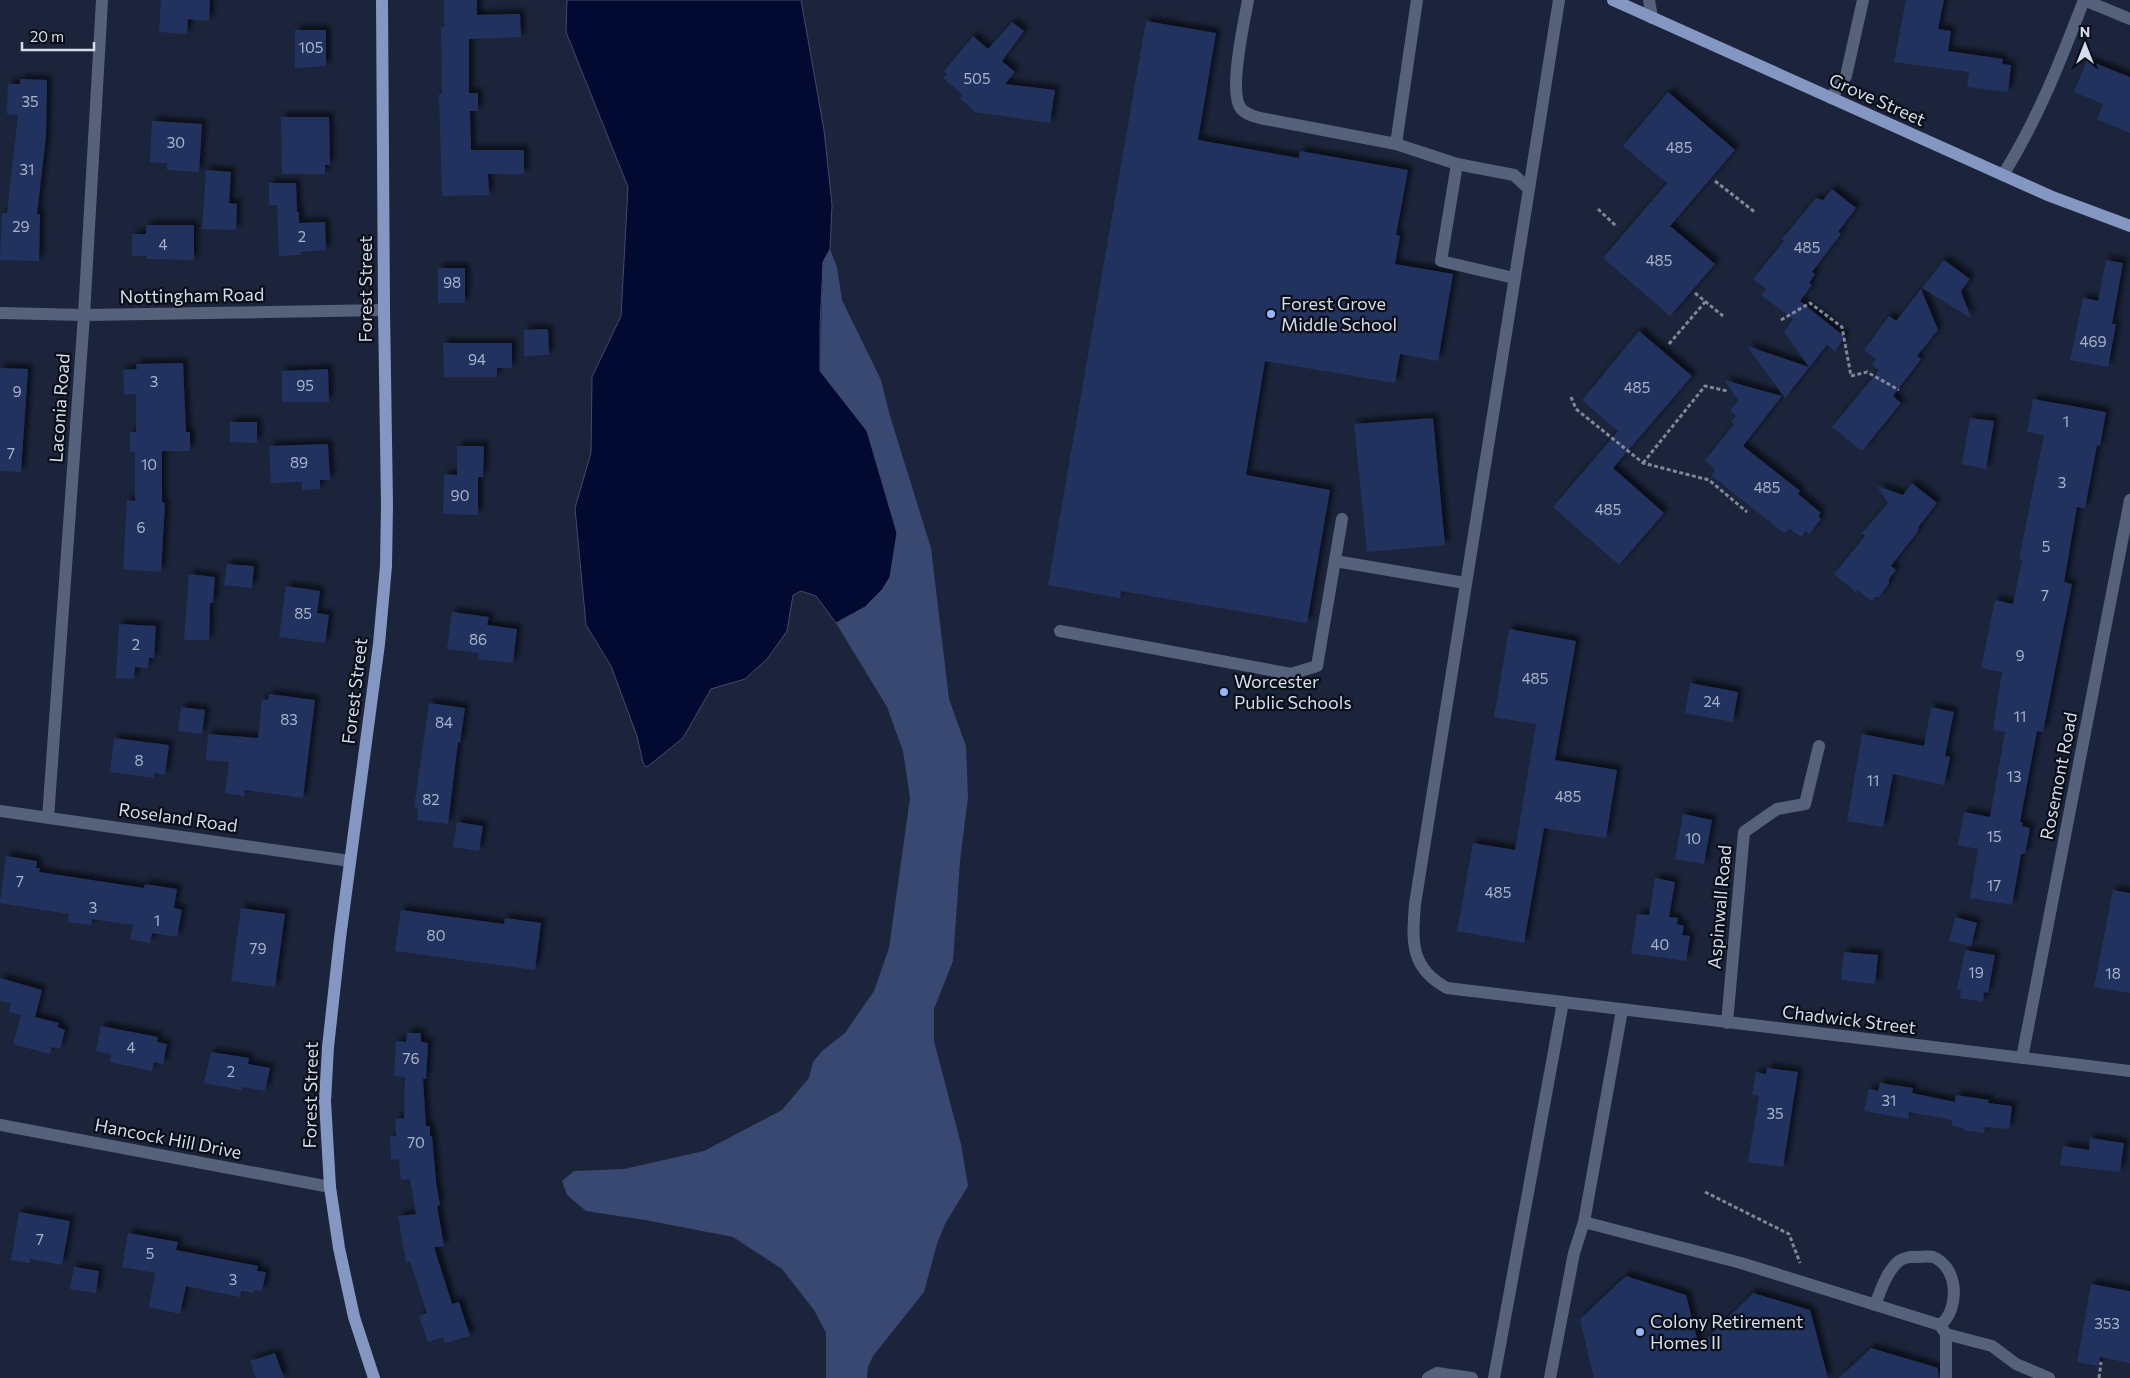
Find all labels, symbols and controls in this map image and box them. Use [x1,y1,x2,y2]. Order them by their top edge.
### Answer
scale bar [22,20,95,52]
north arrow [2060,20,2110,70]
text: N [2080,23,2090,40]
text: 20 m [30,27,64,45]
house number: 105 [299,38,323,56]
street label: Grove Street [1826,68,1929,130]
house number: 505 [963,69,991,87]
house number: 35 [21,92,39,110]
house number: 30 [167,133,185,151]
house number: 485 [1666,138,1692,156]
house number: 31 [20,160,34,178]
house number: 29 [12,217,30,235]
house number: 2 [298,227,306,245]
house number: 4 [159,235,168,253]
street label: Forest Street [354,236,376,342]
house number: 485 [1794,238,1820,256]
house number: 485 [1646,251,1672,269]
house number: 98 [443,273,461,291]
street label: Nottingham Road [120,283,264,307]
place label: Forest Grove Middle School [1281,292,1397,335]
marker: Forest Grove Middle School [1265,308,1277,320]
house number: 469 [2079,332,2107,350]
house number: 94 [468,350,486,368]
street label: Laconia Road [44,353,74,463]
house number: 3 [150,372,158,390]
house number: 95 [296,376,314,394]
house number: 485 [1624,378,1650,396]
house number: 9 [12,382,22,400]
house number: 1 [2063,412,2069,430]
house number: 7 [7,444,15,462]
house number: 89 [290,453,308,471]
house number: 10 [141,455,157,473]
house number: 3 [2058,473,2066,491]
house number: 485 [1754,478,1780,496]
house number: 90 [451,486,469,504]
house number: 485 [1595,500,1621,518]
house number: 6 [136,518,146,536]
house number: 5 [2042,537,2050,555]
house number: 7 [2041,586,2049,604]
house number: 85 [294,604,312,622]
house number: 86 [469,630,487,648]
house number: 2 [132,635,140,653]
street label: Forest Street [337,636,371,745]
house number: 9 [2015,646,2025,664]
house number: 485 [1522,669,1548,687]
place label: Worcester Public Schools [1234,670,1352,713]
marker: Worcester Public Schools [1218,686,1230,698]
house number: 24 [1703,692,1721,710]
house number: 11 [2014,707,2026,725]
house number: 83 [280,710,298,728]
street label: Rosemont Road [2035,710,2081,841]
house number: 84 [435,713,453,731]
house number: 8 [134,751,144,769]
house number: 13 [2007,767,2021,785]
house number: 11 [1867,771,1879,789]
house number: 485 [1555,787,1581,805]
house number: 82 [422,790,440,808]
street label: Roseland Road [117,798,239,836]
house number: 15 [1986,827,2002,845]
house number: 10 [1685,829,1701,847]
street label: Aspinwall Road [1703,844,1735,970]
house number: 7 [16,872,24,890]
house number: 17 [1987,876,2001,894]
house number: 485 [1485,883,1511,901]
house number: 3 [89,898,97,916]
house number: 1 [154,911,160,929]
house number: 80 [427,926,445,944]
house number: 40 [1651,935,1669,953]
house number: 79 [250,939,266,957]
house number: 19 [1968,963,1984,981]
house number: 18 [2105,964,2121,982]
street label: Chadwick Street [1781,1000,1917,1038]
house number: 4 [127,1038,136,1056]
street label: Forest Street [298,1041,322,1149]
house number: 76 [403,1049,419,1067]
house number: 2 [227,1062,235,1080]
house number: 31 [1882,1091,1896,1109]
house number: 35 [1766,1104,1784,1122]
street label: Hancock Hill Drive [93,1113,244,1163]
house number: 70 [407,1133,425,1151]
house number: 7 [36,1230,44,1248]
house number: 5 [146,1244,154,1262]
house number: 3 [229,1270,237,1288]
place label: Colony Retirement Homes II [1650,1310,1803,1353]
house number: 353 [2094,1314,2120,1332]
marker: Colony Retirement Homes II [1634,1326,1646,1338]

